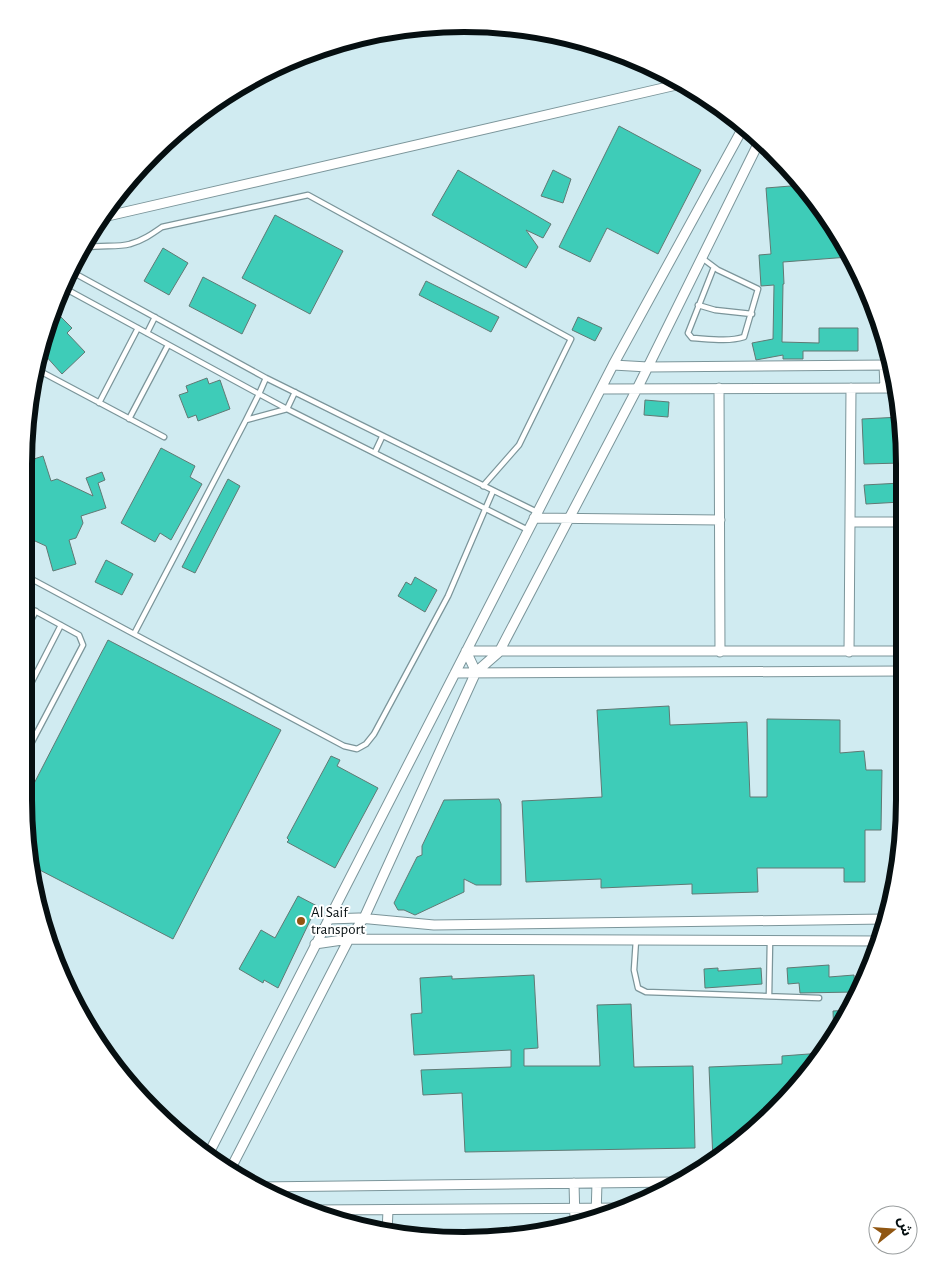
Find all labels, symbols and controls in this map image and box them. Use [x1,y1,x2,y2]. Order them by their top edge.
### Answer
place label: Al Saif transport [311,905,365,937]
marker: Al Saif transport [295,915,307,927]
north arrow [868,1205,918,1255]
text: ش [895,1215,914,1238]

